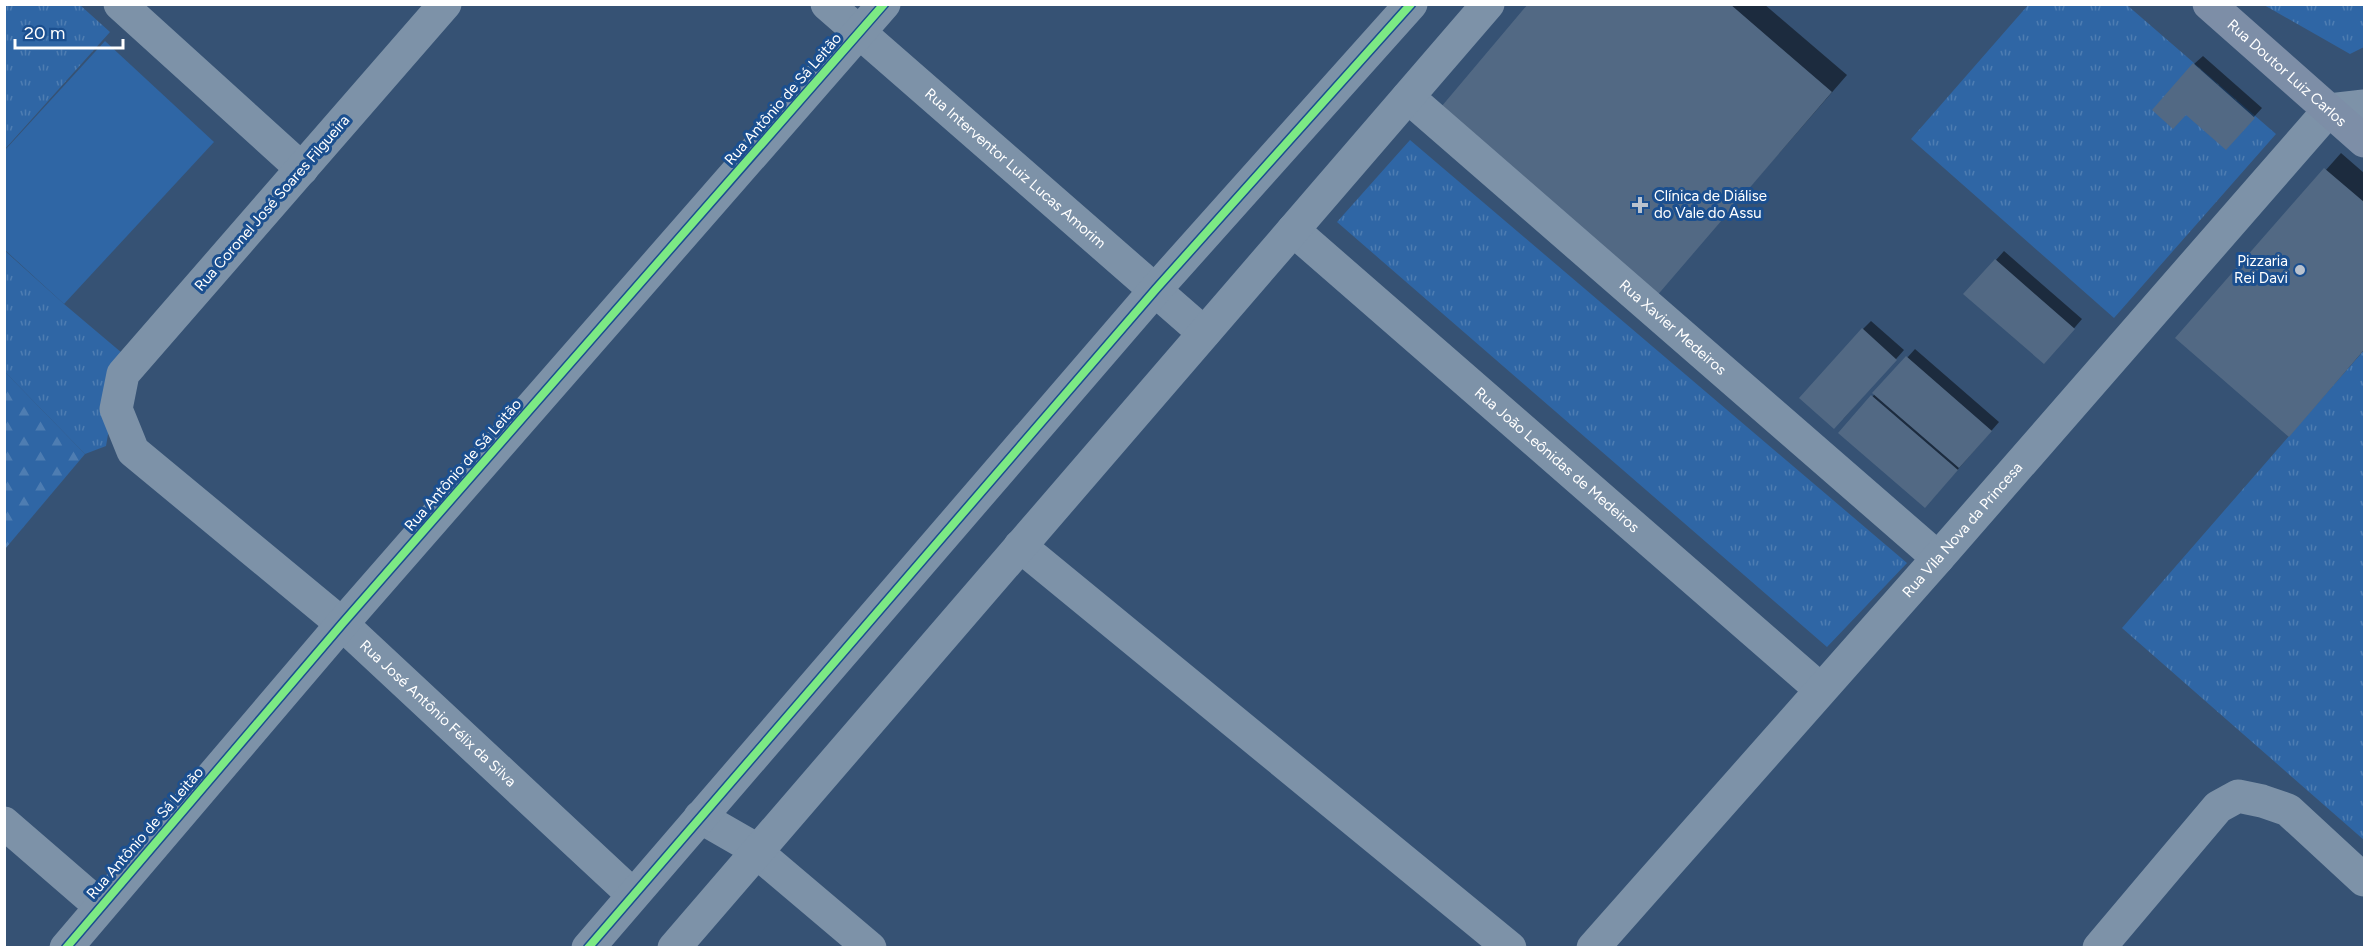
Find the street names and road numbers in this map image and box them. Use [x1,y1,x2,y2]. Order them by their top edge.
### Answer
street label: Rua Doutor Luiz Carlos [2224,15,2350,130]
street label: Rua Antônio de Sá Leitão [721,29,845,169]
street label: Rua Interventor Luiz Lucas Amorim [921,85,1110,252]
street label: Rua Coronel José Soares Filgueira [191,111,353,295]
street label: Rua Xavier Medeiros [1616,276,1730,379]
street label: Rua João Leônidas de Medeiros [1471,383,1643,536]
street label: Rua Antônio de Sá Leitão [401,395,525,535]
street label: Rua Vila Nova da Princesa [1898,459,2026,601]
street label: Rua José Antônio Félix da Silva [356,636,520,791]
street label: Rua Antônio de Sá Leitão [83,763,207,903]

